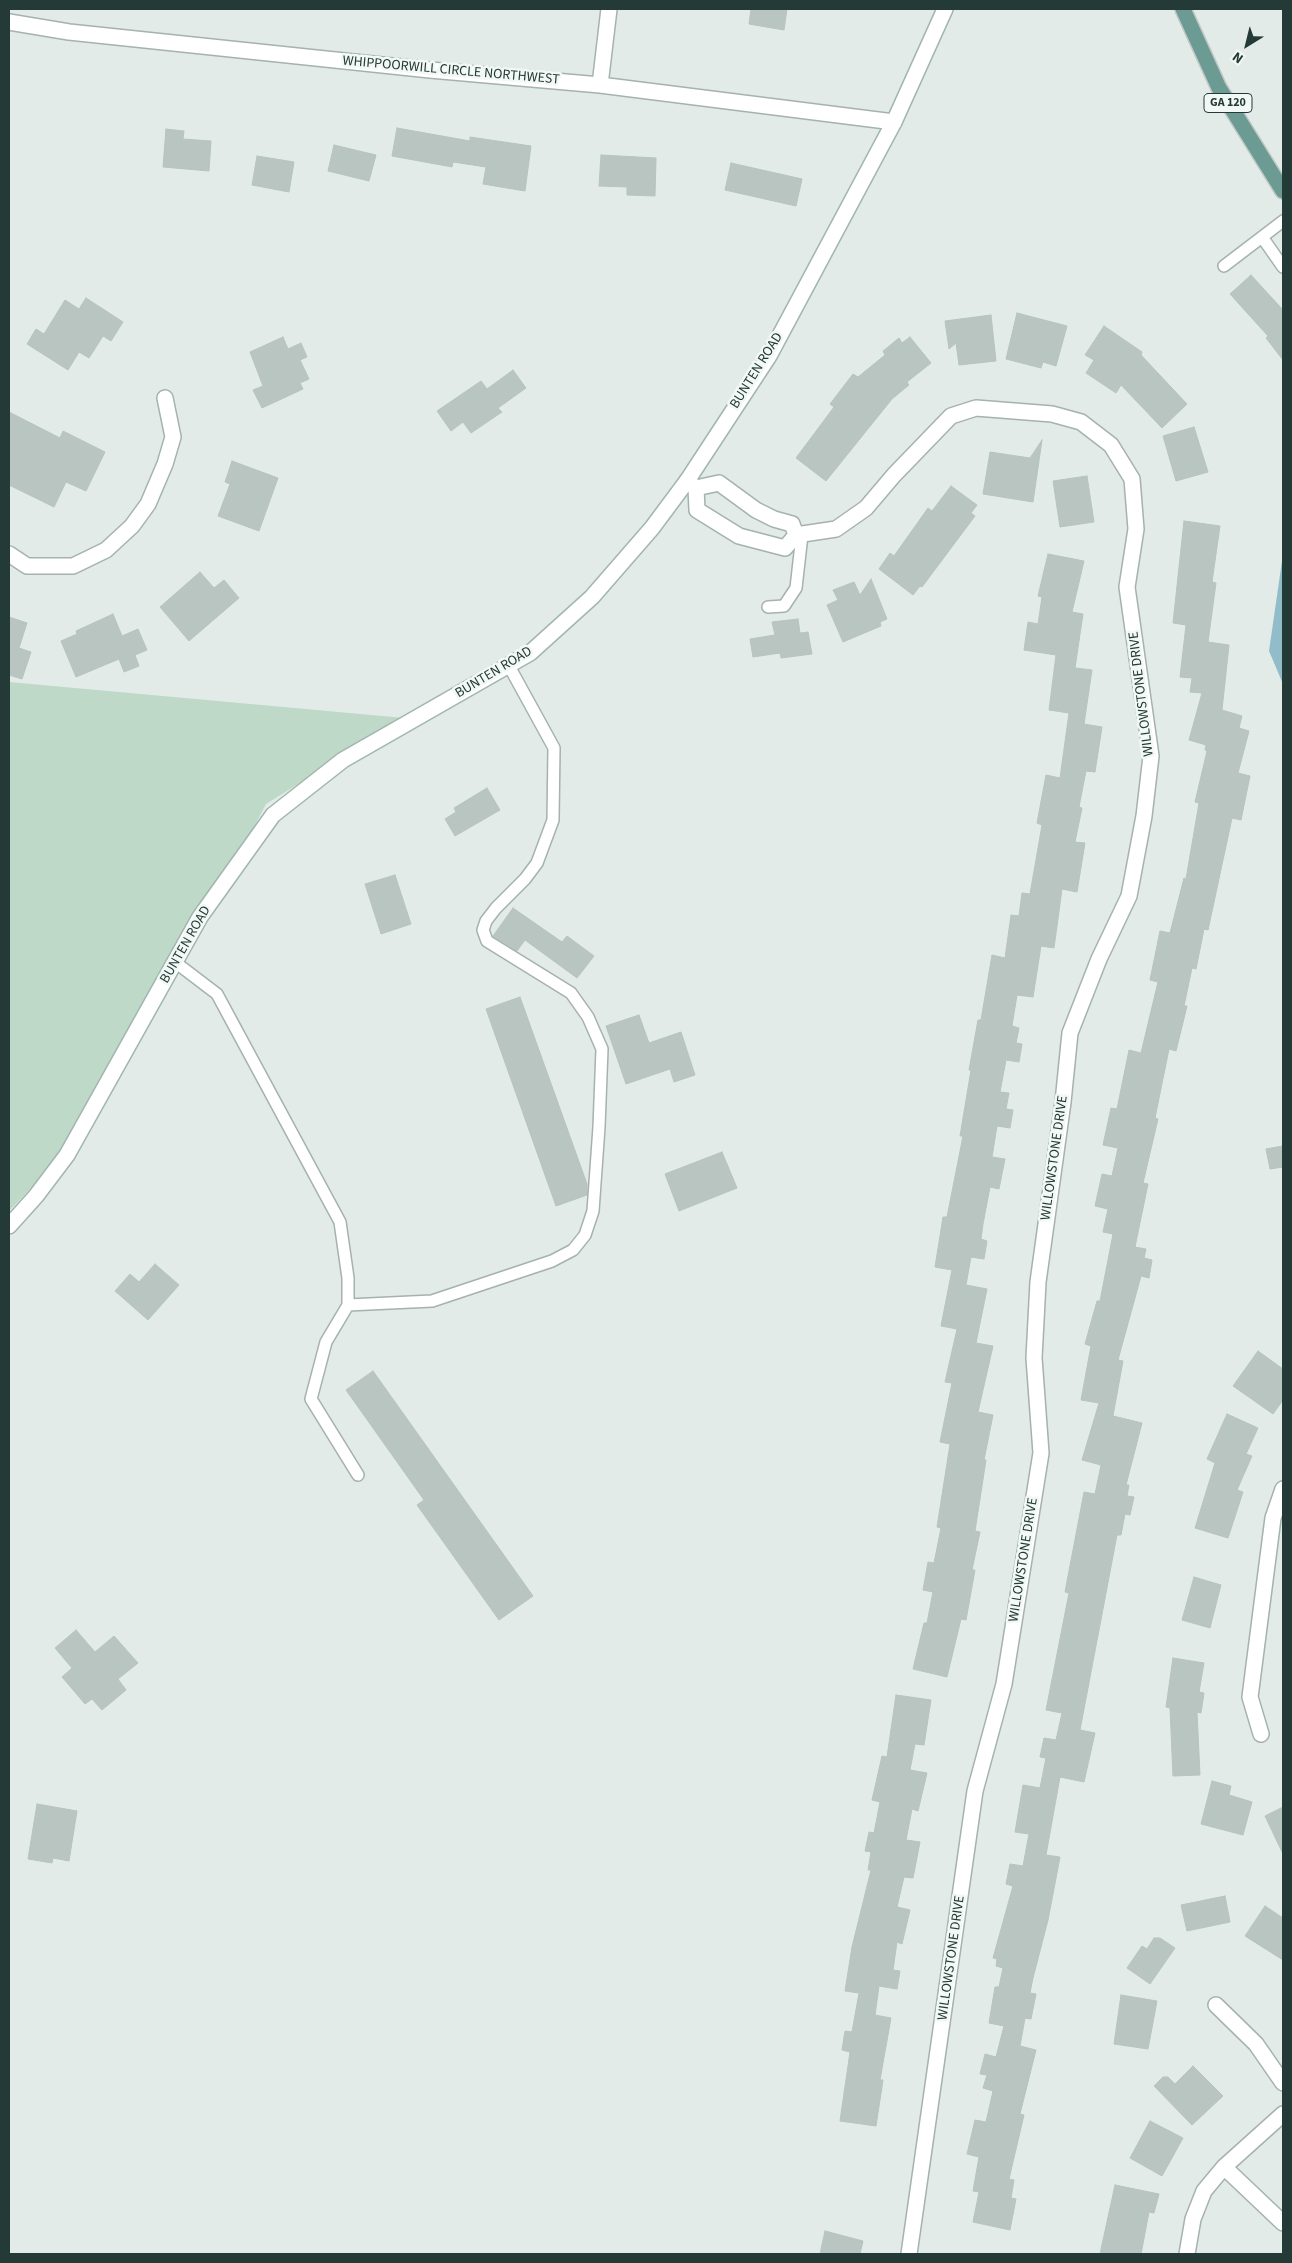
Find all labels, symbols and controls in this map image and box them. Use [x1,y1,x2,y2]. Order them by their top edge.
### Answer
north arrow [1222,20,1272,70]
text: N [1229,46,1248,68]
street label: WHIPPOORWILL CIRCLE NORTHWEST [342,53,560,89]
road number: GA 120 [1204,94,1252,112]
street label: BUNTEN ROAD [727,330,787,412]
street label: WILLOWSTONE DRIVE [1126,631,1158,757]
street label: BUNTEN ROAD [453,644,535,702]
street label: BUNTEN ROAD [157,903,215,987]
street label: WILLOWSTONE DRIVE [1038,1095,1072,1221]
street label: WILLOWSTONE DRIVE [1006,1497,1042,1623]
street label: WILLOWSTONE DRIVE [935,1895,969,2021]

